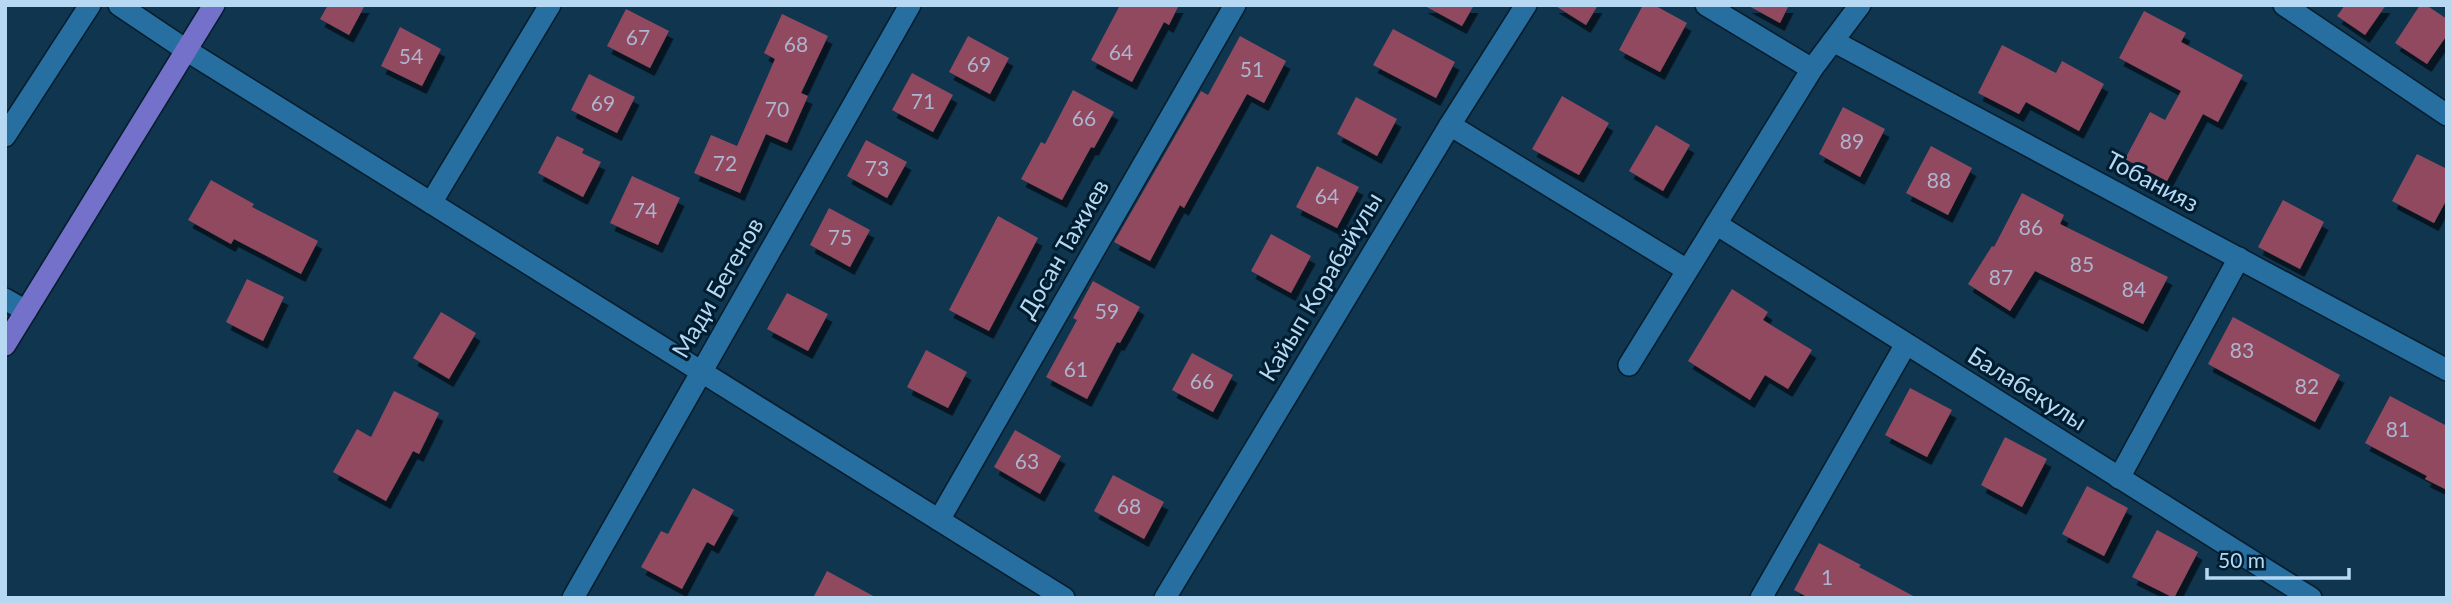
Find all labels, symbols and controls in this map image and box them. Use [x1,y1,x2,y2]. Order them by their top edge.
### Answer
house number: 67 [626,24,650,49]
house number: 68 [784,31,808,56]
house number: 64 [1109,39,1133,64]
house number: 54 [399,43,423,68]
house number: 69 [967,51,991,76]
house number: 51 [1240,56,1264,81]
house number: 71 [911,88,935,113]
house number: 69 [591,90,615,115]
house number: 70 [765,96,789,121]
house number: 66 [1072,105,1096,130]
house number: 89 [1840,128,1864,153]
street label: Тобанияз [2101,144,2204,217]
house number: 72 [713,150,737,175]
house number: 73 [865,155,889,180]
house number: 88 [1927,167,1951,192]
street label: Досан Тажиев [1011,174,1114,323]
house number: 64 [1315,183,1339,208]
street label: Кайып Корабайулы [1252,187,1388,386]
house number: 74 [633,197,657,222]
street label: Мади Бегенов [665,212,769,363]
house number: 86 [2019,214,2043,239]
house number: 75 [828,224,852,249]
house number: 85 [2070,251,2094,276]
house number: 87 [1989,264,2013,289]
house number: 84 [2122,276,2146,301]
house number: 59 [1095,298,1119,323]
house number: 83 [2230,337,2254,362]
street label: Балабекулы [1963,340,2092,436]
house number: 61 [1064,356,1088,381]
house number: 66 [1190,368,1214,393]
house number: 82 [2295,373,2319,398]
house number: 81 [2386,416,2410,441]
house number: 63 [1015,448,1039,473]
house number: 68 [1117,493,1141,518]
scale bar [2207,536,2349,580]
text: 50 m [2218,547,2265,572]
house number: 1 [1821,564,1833,589]

